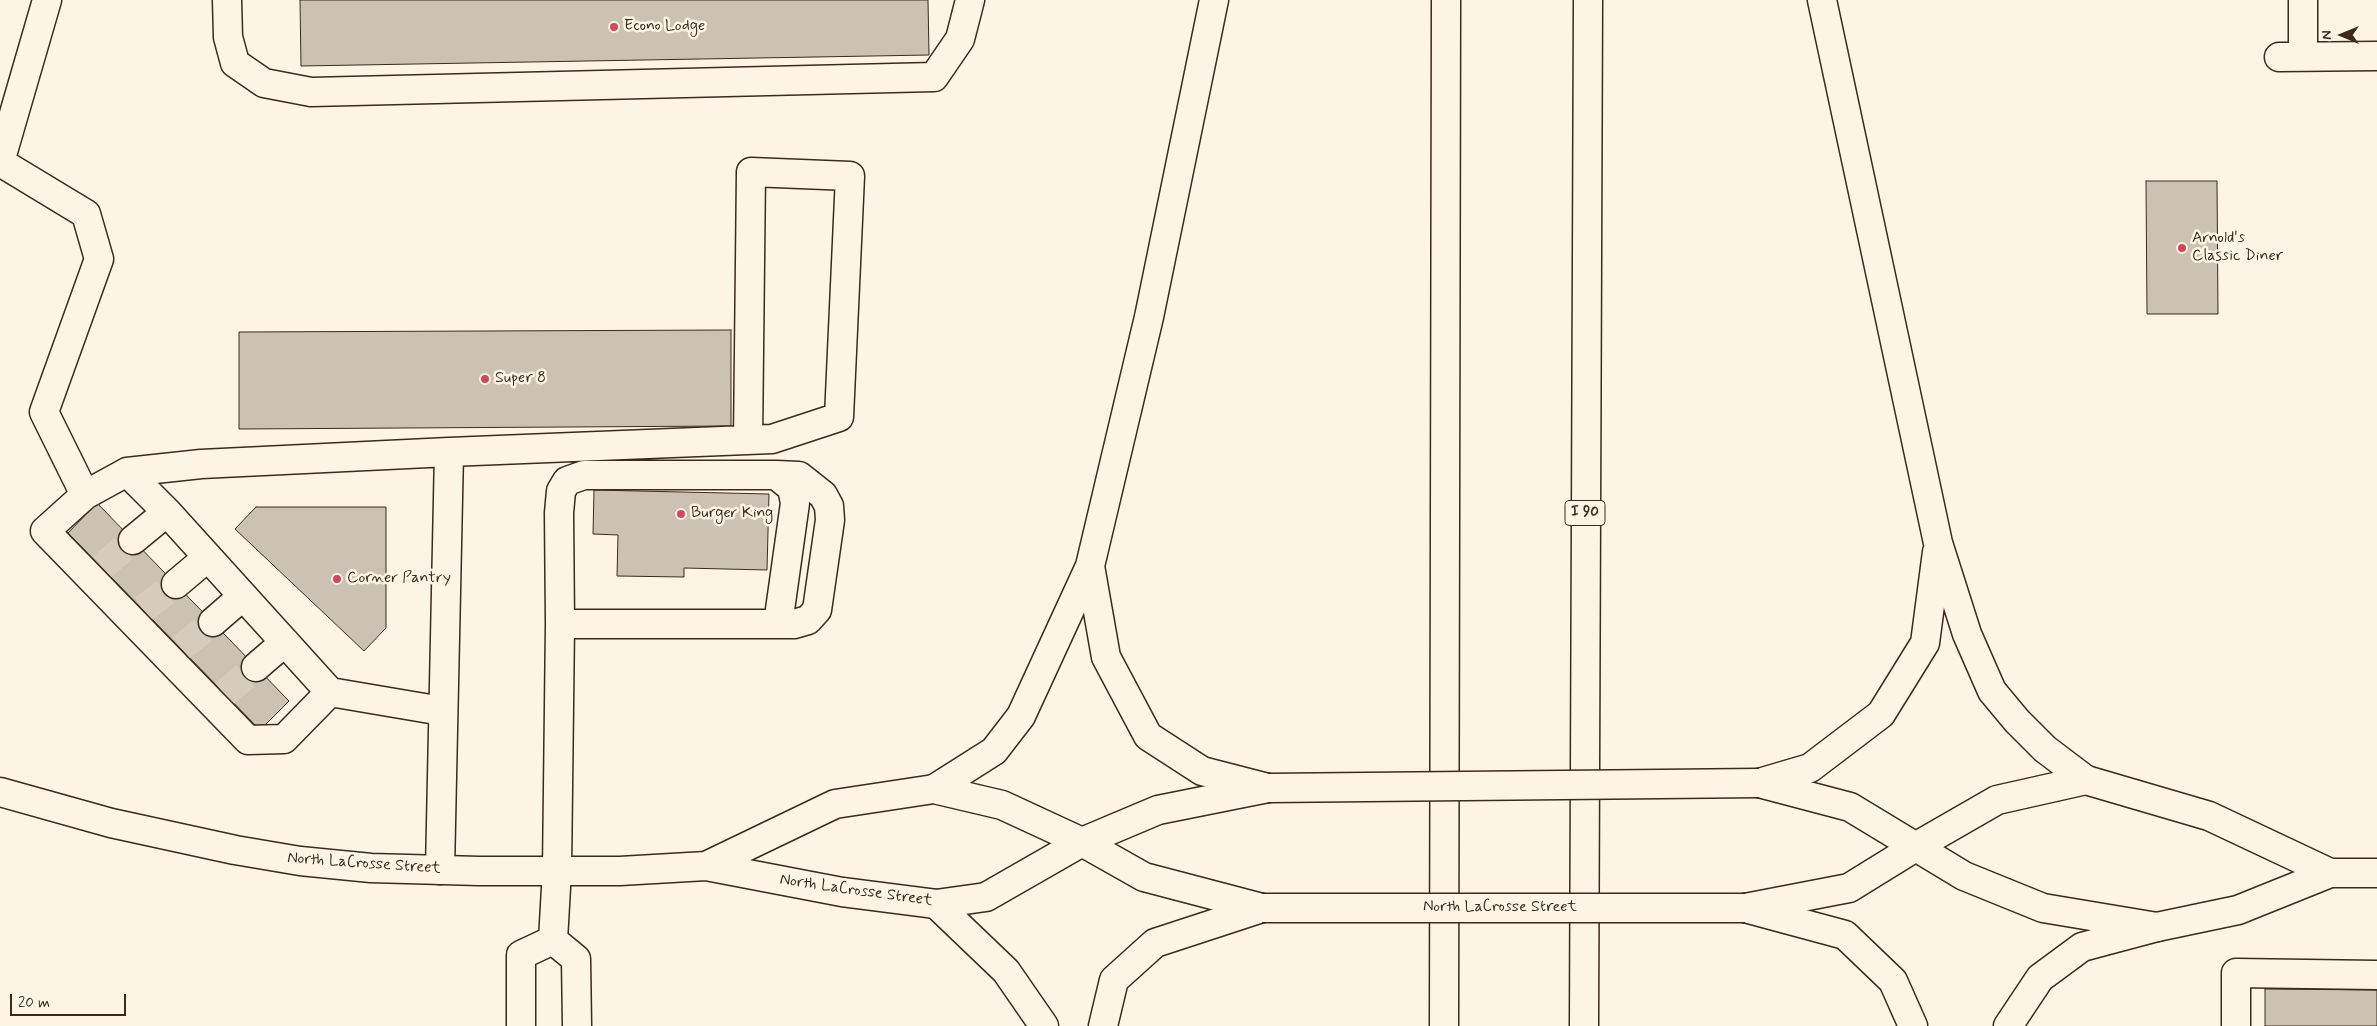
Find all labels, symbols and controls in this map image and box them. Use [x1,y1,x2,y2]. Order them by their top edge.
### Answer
north arrow [2317,10,2367,60]
place label: Econo Lodge [624,17,705,37]
marker: Econo Lodge [608,21,620,33]
text: N [2318,30,2336,40]
place label: Arnold's Classic Diner [2192,229,2283,267]
marker: Arnold's Classic Diner [2176,242,2188,254]
place label: Super 8 [495,369,546,389]
marker: Super 8 [479,373,491,385]
road number: I 90 [1565,500,1605,526]
place label: Burger King [691,504,773,524]
marker: Burger King [675,508,687,520]
place label: Corner Pantry [347,569,451,589]
marker: Corner Pantry [331,573,343,585]
street label: North LaCrosse Street [287,849,441,879]
street label: North LaCrosse Street [779,871,933,911]
street label: North LaCrosse Street [1423,898,1577,918]
scale bar [12,984,129,1016]
text: 20 m [18,993,50,1013]

